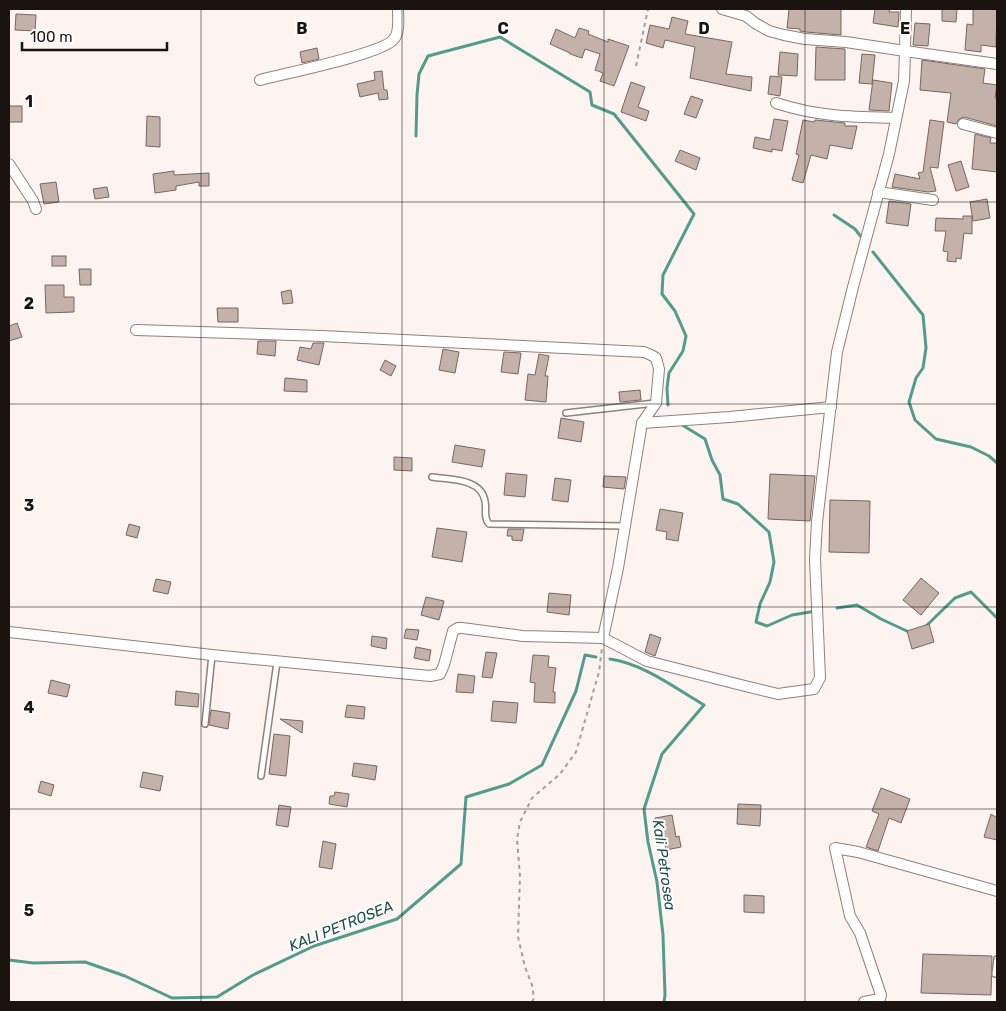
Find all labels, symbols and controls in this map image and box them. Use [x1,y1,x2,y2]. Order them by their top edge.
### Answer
text: B [296,19,308,38]
text: C [497,19,509,38]
text: D [698,19,710,38]
text: E [900,19,910,38]
scale bar [22,20,168,52]
text: 100 m [30,28,72,46]
text: 1 [25,92,33,111]
text: 2 [24,294,34,313]
text: 3 [24,496,34,515]
text: 4 [24,698,35,717]
water label: Kali Petrosea [649,818,679,912]
water label: KALI PETROSEA [286,897,396,955]
text: 5 [24,901,34,920]

